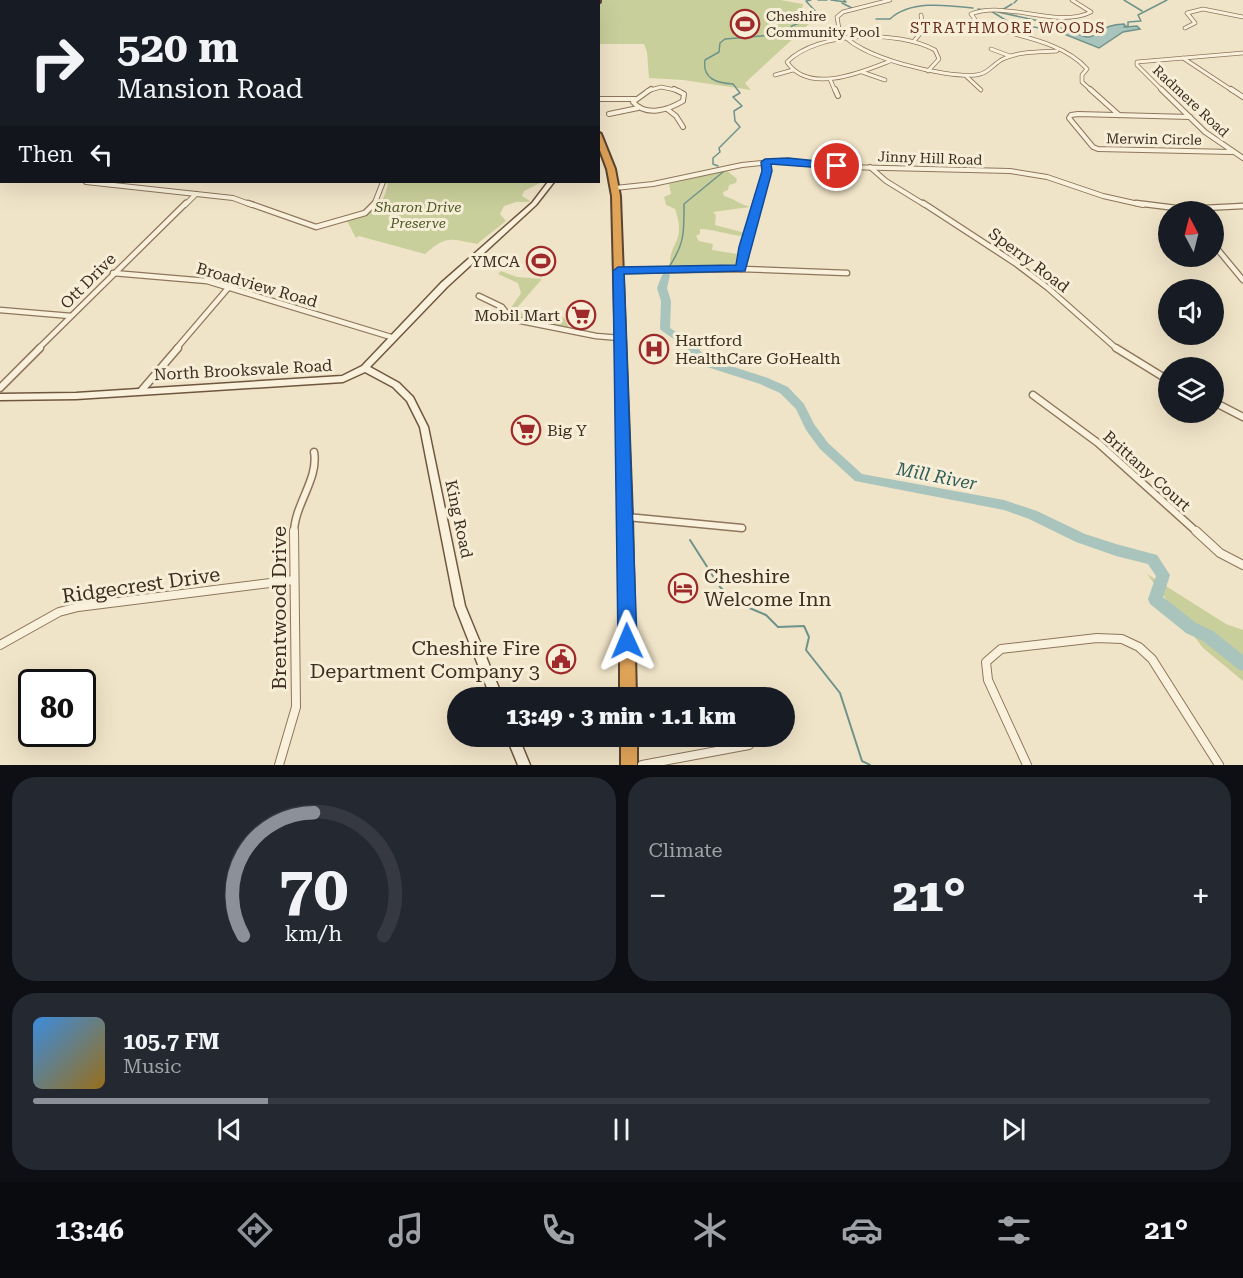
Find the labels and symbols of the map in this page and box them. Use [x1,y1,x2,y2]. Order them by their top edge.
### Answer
sports icon: Cheshire Community Pool [729,8,761,40]
place label: Cheshire Community Pool [766,8,880,40]
district label: STRATHMORE WOODS [910,19,1106,37]
street label: Radmere Road [1150,62,1232,140]
street label: Merwin Circle [1106,130,1202,148]
pin [811,140,862,191]
street label: Jinny Hill Road [877,148,983,168]
park label: Sharon Drive Preserve [374,199,461,231]
north arrow [1158,201,1224,267]
street label: Sperry Road [985,224,1073,296]
sports icon: YMCA [525,245,557,277]
street label: Ott Drive [56,249,120,313]
place label: YMCA [471,252,521,271]
street label: Broadview Road [194,259,320,311]
supermarket icon: Mobil Mart [565,299,597,331]
place label: Mobil Mart [474,306,560,325]
place label: Hartford HealthCare GoHealth [675,331,841,368]
hospital icon: Hartford HealthCare GoHealth [638,333,670,365]
street label: North Brooksvale Road [153,356,333,384]
supermarket icon: Big Y [510,414,542,446]
place label: Big Y [547,421,587,440]
street label: Brittany Court [1099,427,1195,515]
water label: Mill River [894,458,979,494]
street label: King Road [441,478,477,560]
street label: Brentwood Drive [267,526,291,690]
street label: Ridgecrest Drive [60,562,222,608]
place label: Cheshire Welcome Inn [704,564,832,611]
hotel icon: Cheshire Welcome Inn [667,572,699,604]
position arrow [595,609,659,673]
place label: Cheshire Fire Department Company 3 [310,636,540,683]
public building icon: Cheshire Fire Department Company 3 [545,643,577,675]
speed limit sign: 80 [18,669,96,747]

